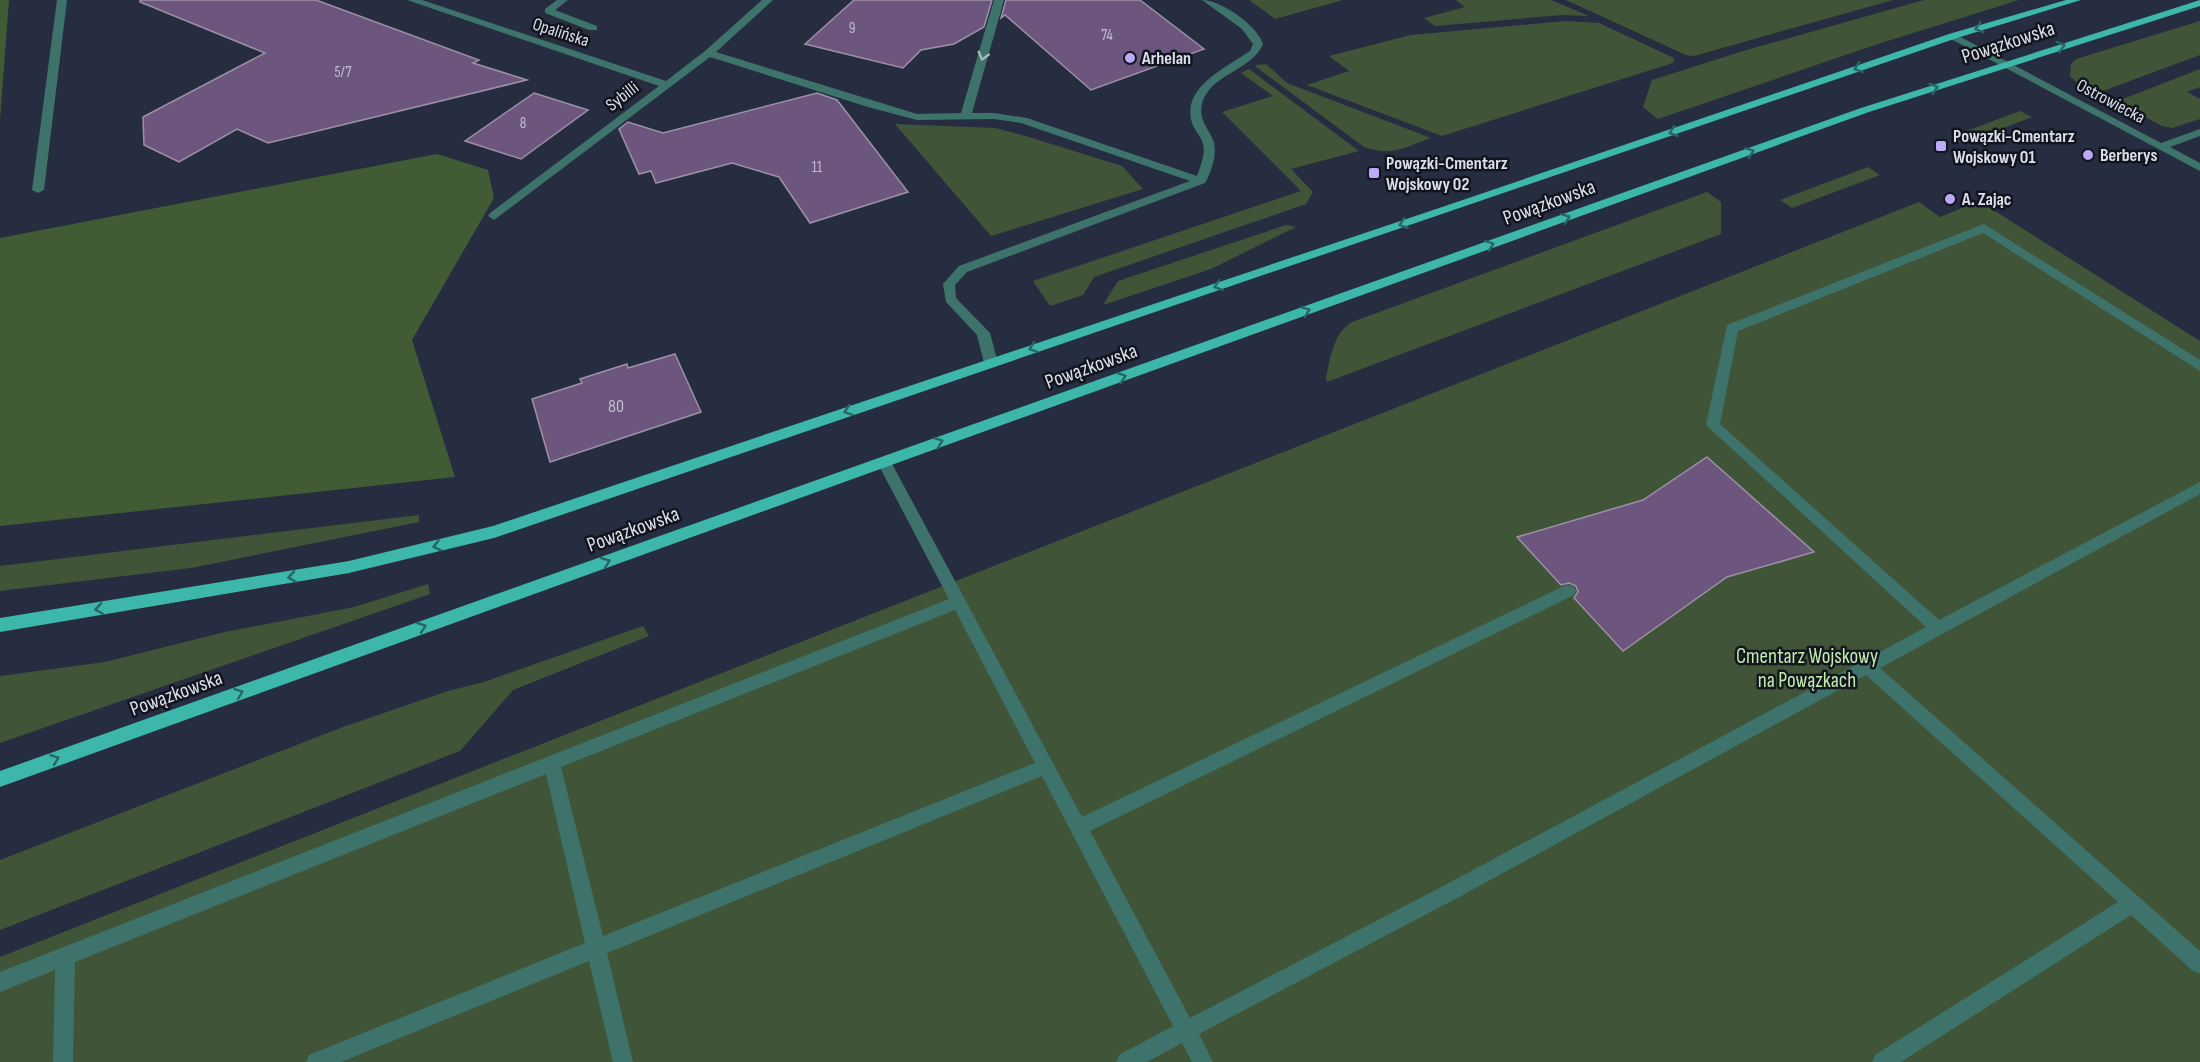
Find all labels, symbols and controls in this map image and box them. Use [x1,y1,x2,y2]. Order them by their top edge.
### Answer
street label: Opalińska [530,13,592,51]
street label: Powązkowska [1958,16,2058,69]
house number: 9 [849,19,855,38]
one-way arrow [1974,21,1985,33]
house number: 74 [1101,26,1113,45]
one-way arrow [2055,41,2066,54]
place label: Arhelan [1141,48,1191,69]
one-way arrow [977,51,990,61]
marker: Arhelan [1123,51,1137,65]
one-way arrow [1853,61,1863,74]
house number: 5/7 [334,63,352,82]
street label: Ostrowiecka [2073,75,2149,128]
street label: Sybilli [602,77,643,116]
one-way arrow [1928,82,1939,95]
house number: 8 [520,114,526,133]
one-way arrow [1668,125,1679,137]
place label: Powązki-Cmentarz Wojskowy 01 [1953,126,2075,168]
marker: Powązki-Cmentarz Wojskowy 01 [1934,139,1948,153]
place label: Berberys [2100,145,2158,166]
one-way arrow [1744,147,1755,159]
marker: Berberys [2081,148,2095,162]
place label: Powązki-Cmentarz Wojskowy 02 [1386,153,1508,195]
house number: 11 [812,158,823,177]
marker: Powązki-Cmentarz Wojskowy 02 [1367,166,1381,180]
street label: Powązkowska [1500,174,1599,231]
place label: A. Zając [1961,189,2011,210]
marker: A. Zając [1943,192,1957,206]
one-way arrow [1560,212,1571,225]
one-way arrow [1398,217,1409,230]
one-way arrow [1484,240,1494,253]
one-way arrow [1213,279,1224,292]
one-way arrow [1300,306,1311,319]
street label: Powązkowska [1042,338,1141,395]
one-way arrow [1028,341,1039,354]
one-way arrow [1117,371,1127,384]
house number: 80 [608,396,624,417]
one-way arrow [843,404,854,416]
one-way arrow [933,437,944,450]
street label: Powązkowska [584,501,683,558]
one-way arrow [432,538,442,551]
one-way arrow [600,556,611,569]
one-way arrow [287,570,296,582]
one-way arrow [95,602,104,614]
one-way arrow [416,622,427,635]
park label: Cmentarz Wojskowy na Powązkach [1736,644,1878,693]
street label: Powązkowska [127,665,226,722]
one-way arrow [233,688,244,701]
one-way arrow [49,754,60,767]

